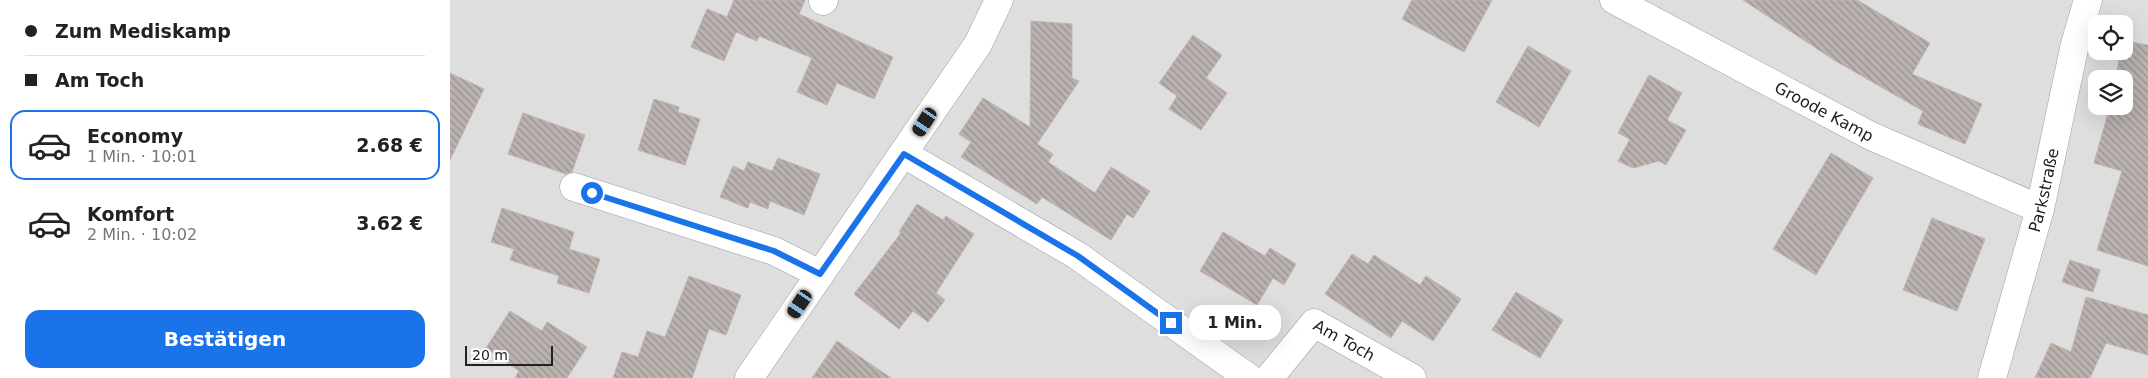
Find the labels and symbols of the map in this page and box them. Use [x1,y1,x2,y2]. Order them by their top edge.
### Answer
street label: Groode Kamp [1771,78,1877,146]
car [910,105,939,139]
street label: Parkstraße [2025,146,2063,234]
route start [581,182,603,204]
car [785,287,814,321]
callout: 1 Min. [1188,306,1281,340]
route end [1160,312,1182,334]
street label: Am Toch [1310,316,1378,365]
scale bar [465,343,552,366]

